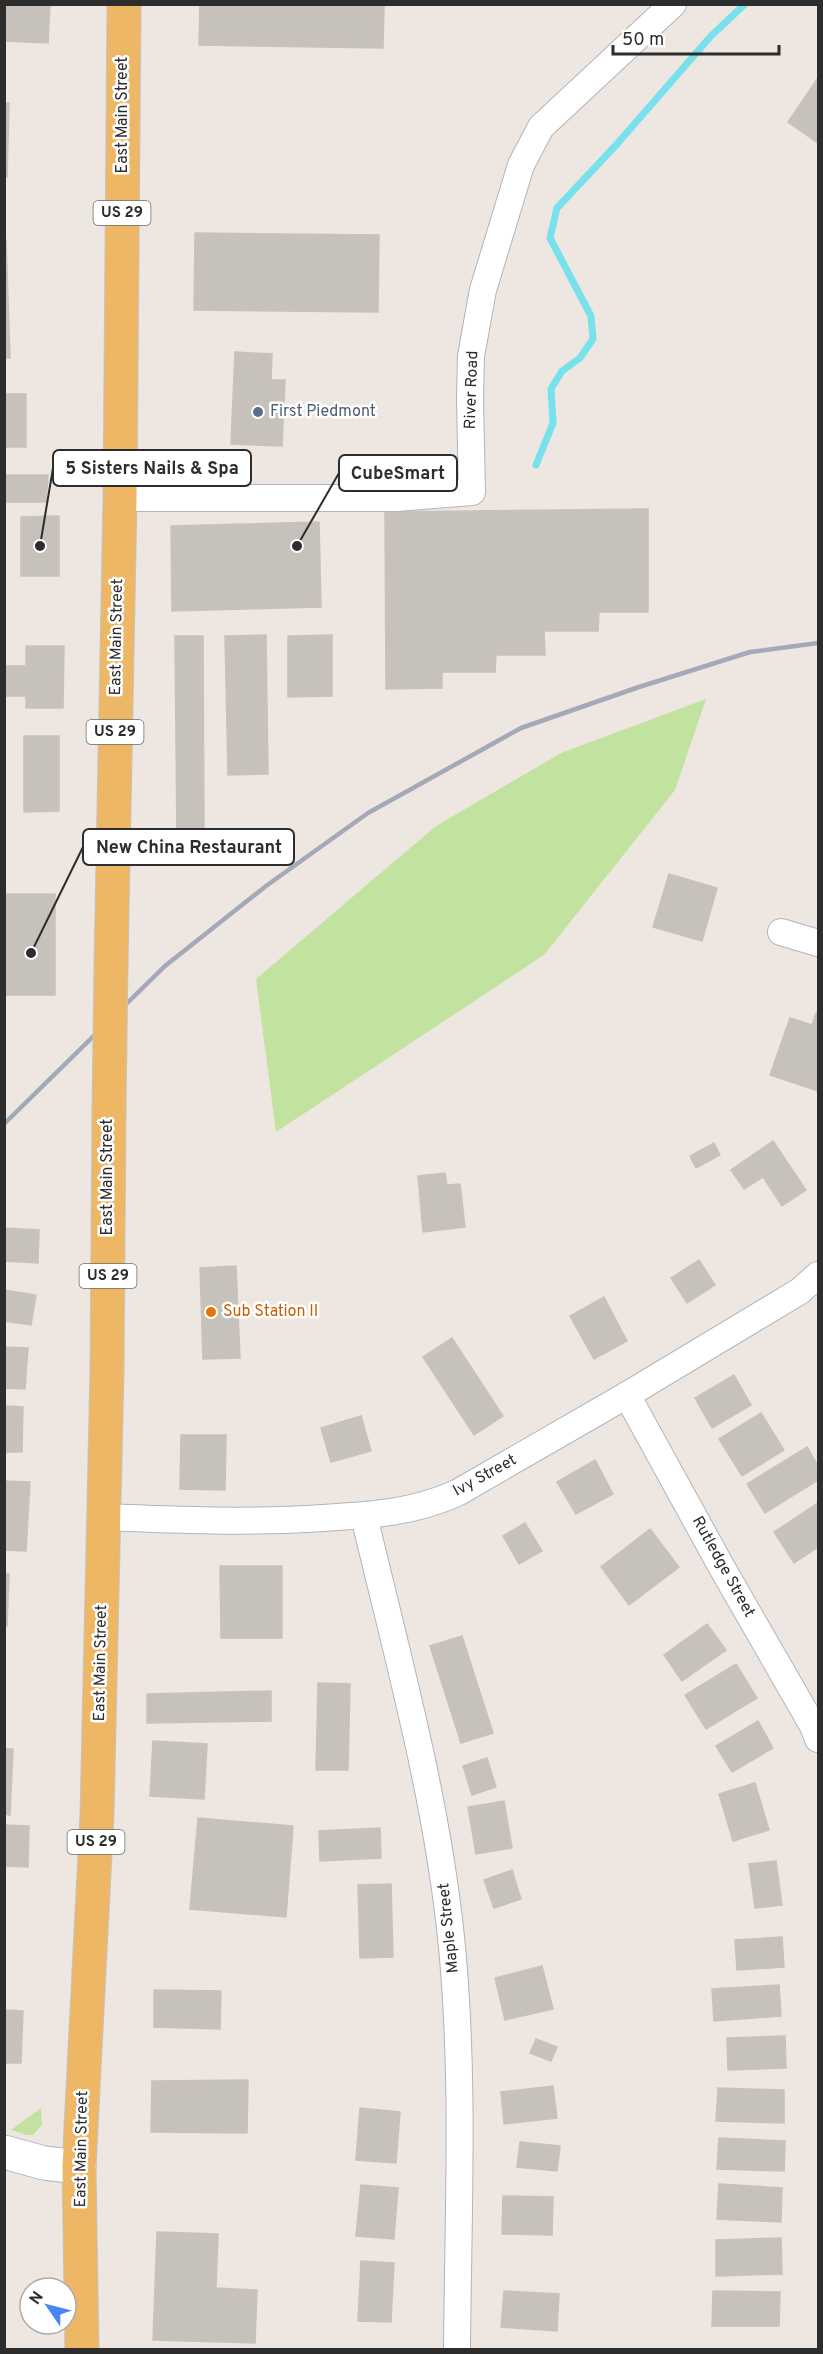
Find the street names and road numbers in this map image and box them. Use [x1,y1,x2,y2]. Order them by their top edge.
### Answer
street label: East Main Street [113,57,133,173]
road number: US 29 [94,201,150,225]
street label: River Road [461,350,483,430]
street label: East Main Street [106,578,128,696]
road number: US 29 [86,720,144,744]
street label: East Main Street [98,1119,118,1235]
road number: US 29 [80,1264,136,1288]
street label: Ivy Street [450,1450,520,1502]
street label: Rutledge Street [687,1513,759,1621]
street label: East Main Street [90,1604,112,1722]
road number: US 29 [68,1830,124,1854]
street label: Maple Street [434,1882,464,1974]
street label: East Main Street [71,2090,93,2208]

